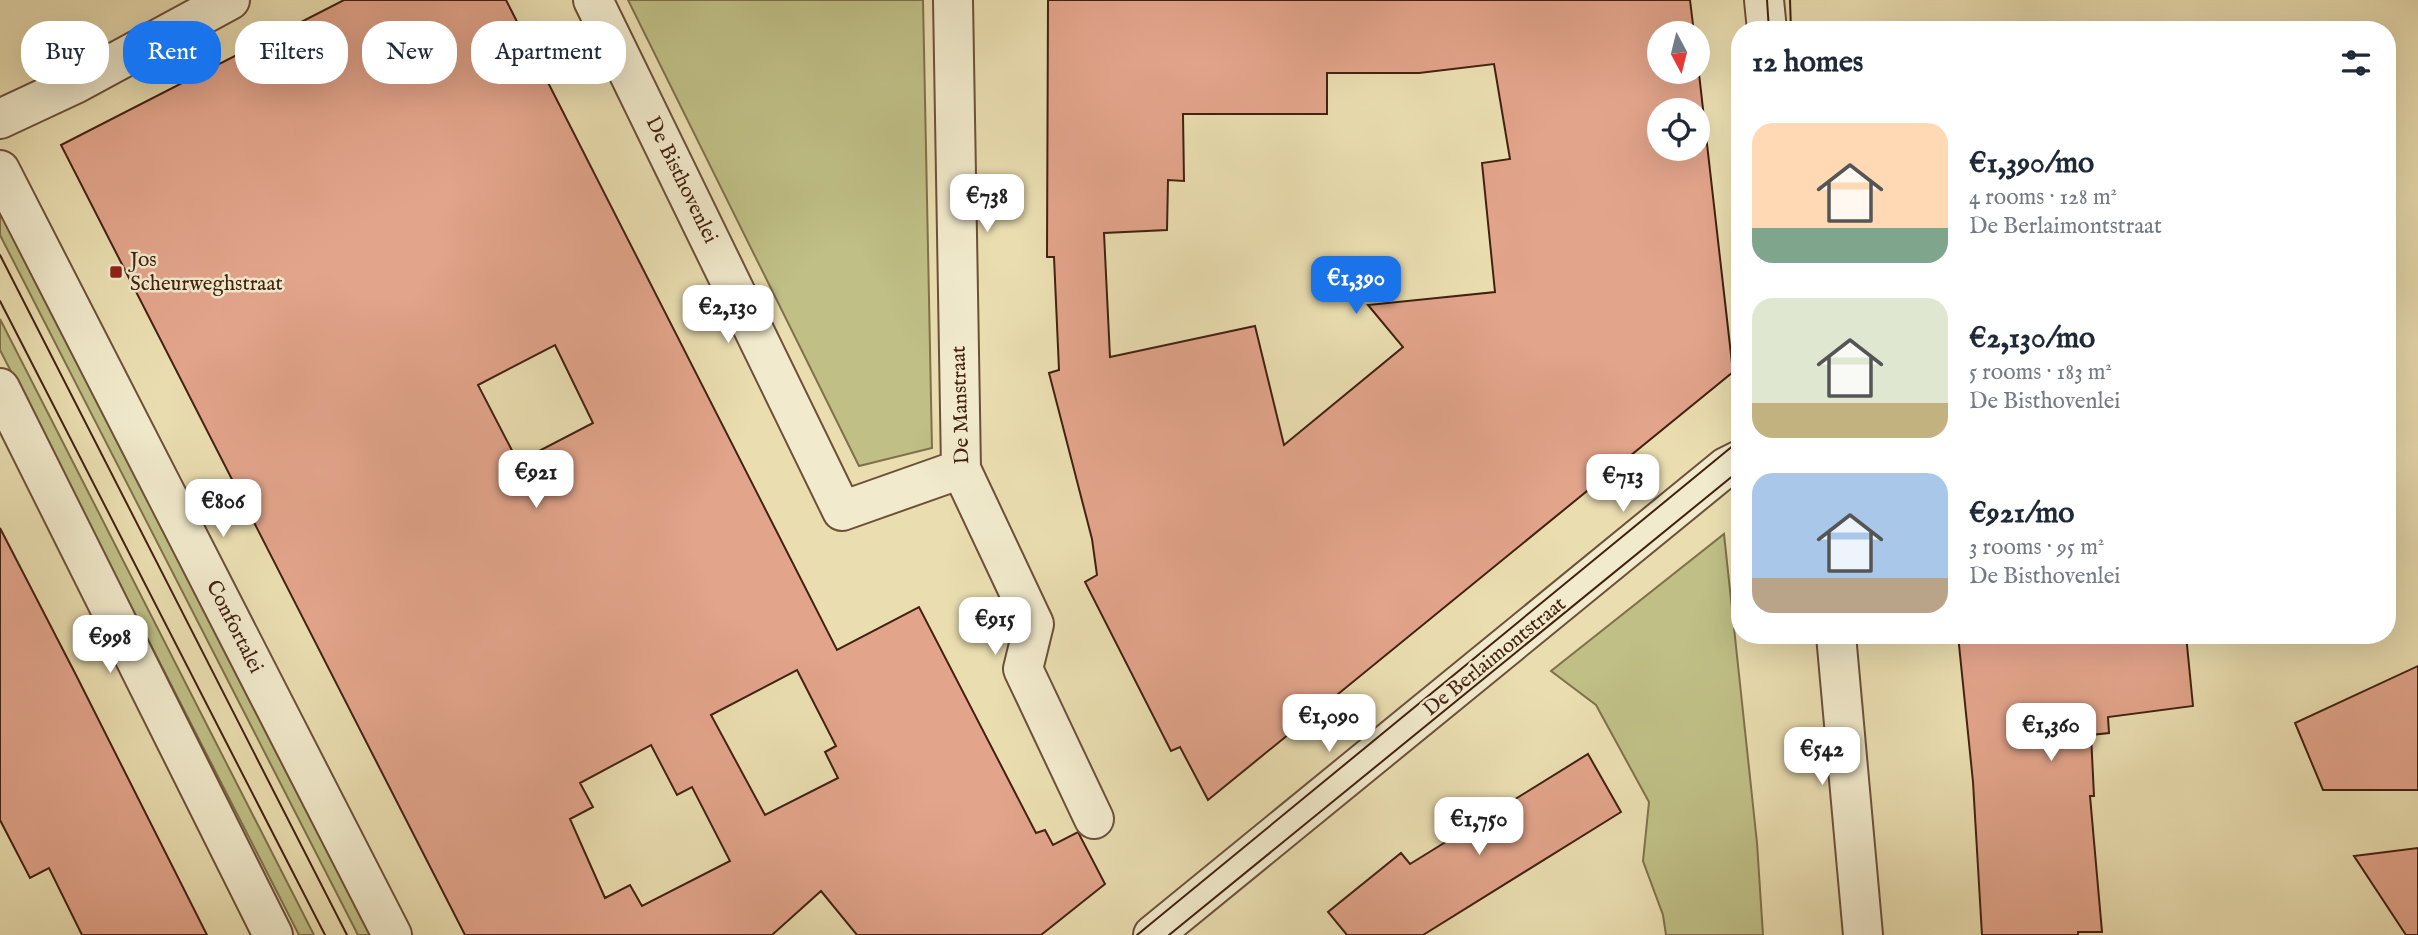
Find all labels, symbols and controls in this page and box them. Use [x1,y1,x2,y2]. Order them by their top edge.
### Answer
chip: Buy [21,21,109,84]
chip: Rent [123,21,221,84]
chip: Filters [235,21,348,84]
chip: New [362,21,457,84]
chip: Apartment [471,21,626,84]
north arrow [1647,21,1710,84]
map controls [1647,21,1710,161]
text: 12 homes [1752,44,1863,82]
icon: filters [2337,44,2375,82]
button: locate [1647,98,1710,161]
street label: De Bisthovenlei [639,112,723,248]
text: €1,390/mo [1969,145,2094,183]
icon: home [1808,151,1892,235]
pin: €738 [946,174,1028,234]
text: €738 [966,182,1008,211]
text: 4 rooms · 128 m² [1969,183,2117,212]
text: De Berlaimontstraat [1969,212,2162,241]
place label: Jos Scheurweghstraat [128,247,283,298]
pin: €1,390 [1299,256,1413,316]
marker: Jos Scheurweghstraat [108,264,124,280]
text: €1,390 [1327,264,1385,293]
pin: €2,130 [671,286,785,345]
text: €2,130 [699,293,757,322]
text: €2,130/mo [1969,320,2095,358]
icon: home [1808,326,1892,410]
street label: De Manstraat [945,345,977,465]
text: 5 rooms · 183 m² [1969,358,2112,387]
text: De Bisthovenlei [1969,387,2121,416]
pin: €921 [495,450,577,510]
pin: €713 [1582,454,1664,514]
text: €921 [515,458,557,487]
text: €713 [1602,462,1644,491]
pin: €806 [182,480,264,539]
text: €806 [201,487,245,516]
text: €921/mo [1969,495,2074,533]
icon: home [1808,501,1892,585]
text: 3 rooms · 95 m² [1969,533,2104,562]
text: De Bisthovenlei [1969,562,2121,591]
street label: Confortalei [199,576,269,678]
street label: De Berlaimontstraat [1418,591,1572,723]
pin: €915 [954,598,1036,657]
text: €915 [975,605,1015,634]
pin: €998 [69,616,151,675]
text: €998 [89,623,131,652]
pin: €1,090 [1272,694,1386,754]
text: €1,090 [1299,702,1359,731]
pin: €1,360 [1994,704,2108,763]
text: €1,360 [2022,711,2080,740]
pin: €542 [1781,728,1863,787]
text: €542 [1800,735,1844,764]
pin: €1,750 [1422,798,1536,857]
text: €1,750 [1450,805,1508,834]

